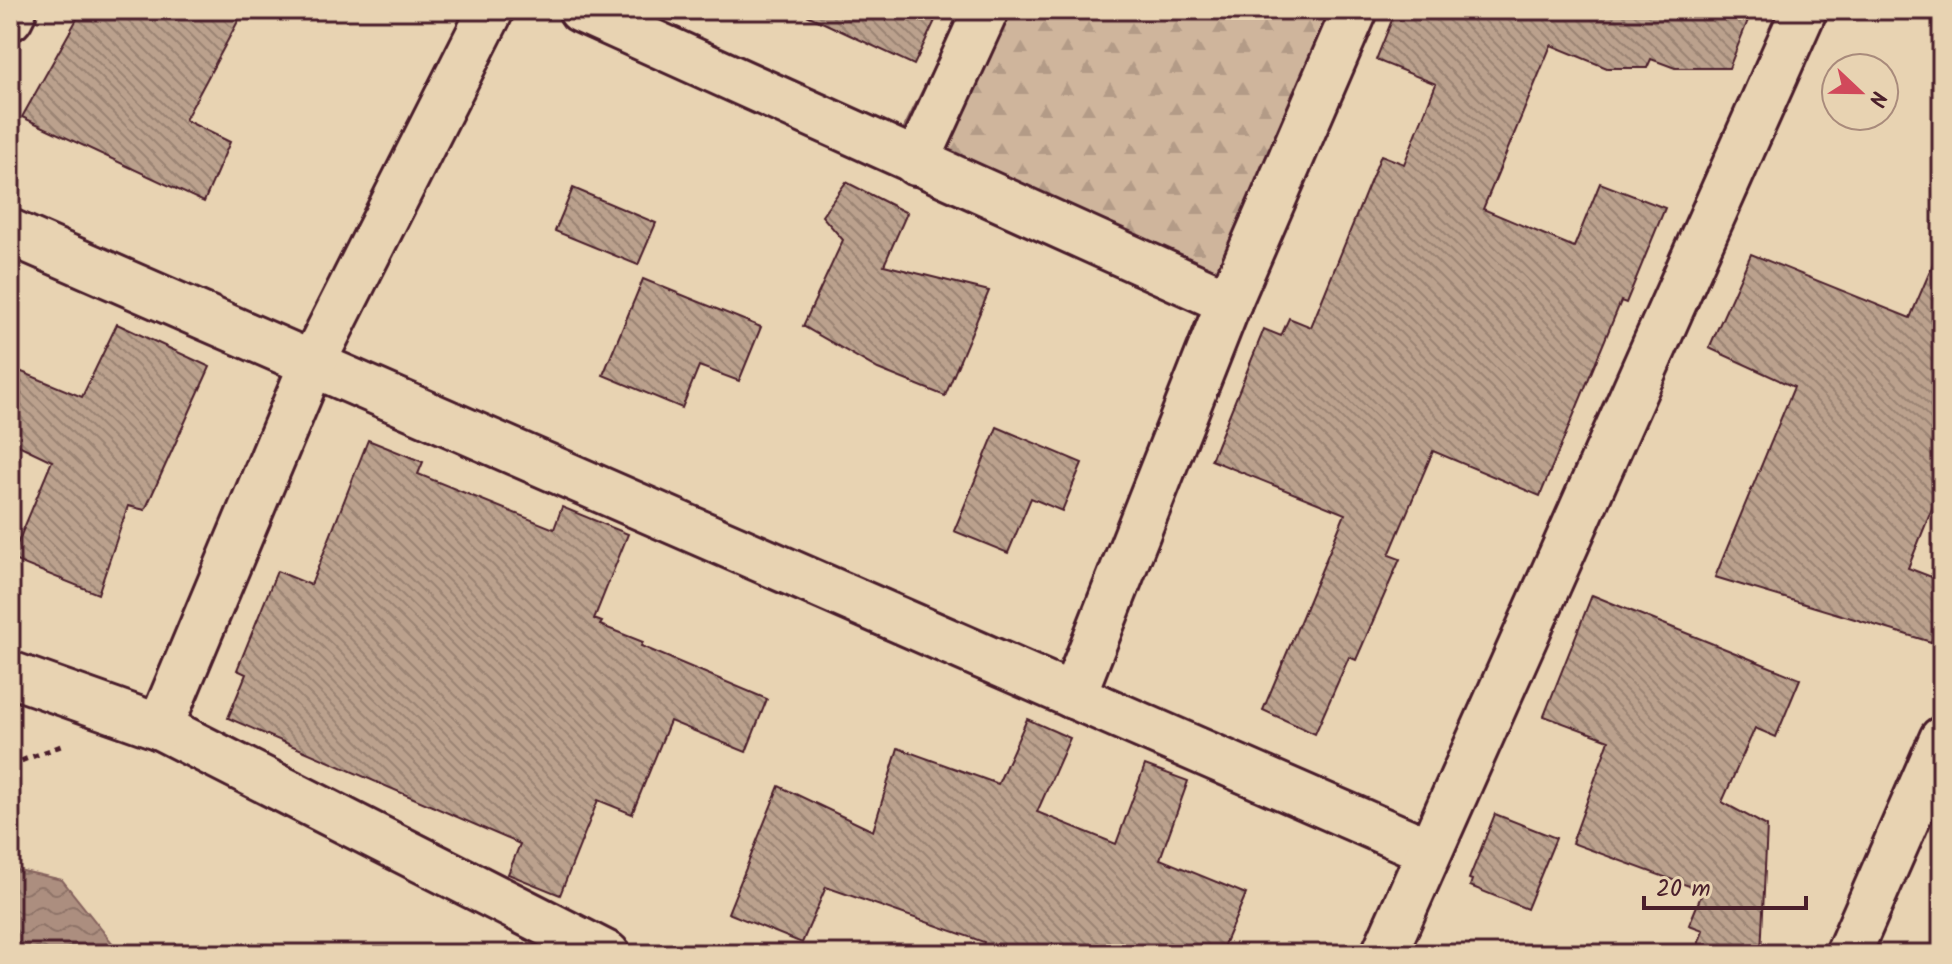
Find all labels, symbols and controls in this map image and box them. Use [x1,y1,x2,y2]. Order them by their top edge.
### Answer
north arrow [1820,52,1900,132]
text: N [1857,86,1895,112]
scale bar [1644,860,1806,910]
text: 20 m [1656,870,1711,909]

